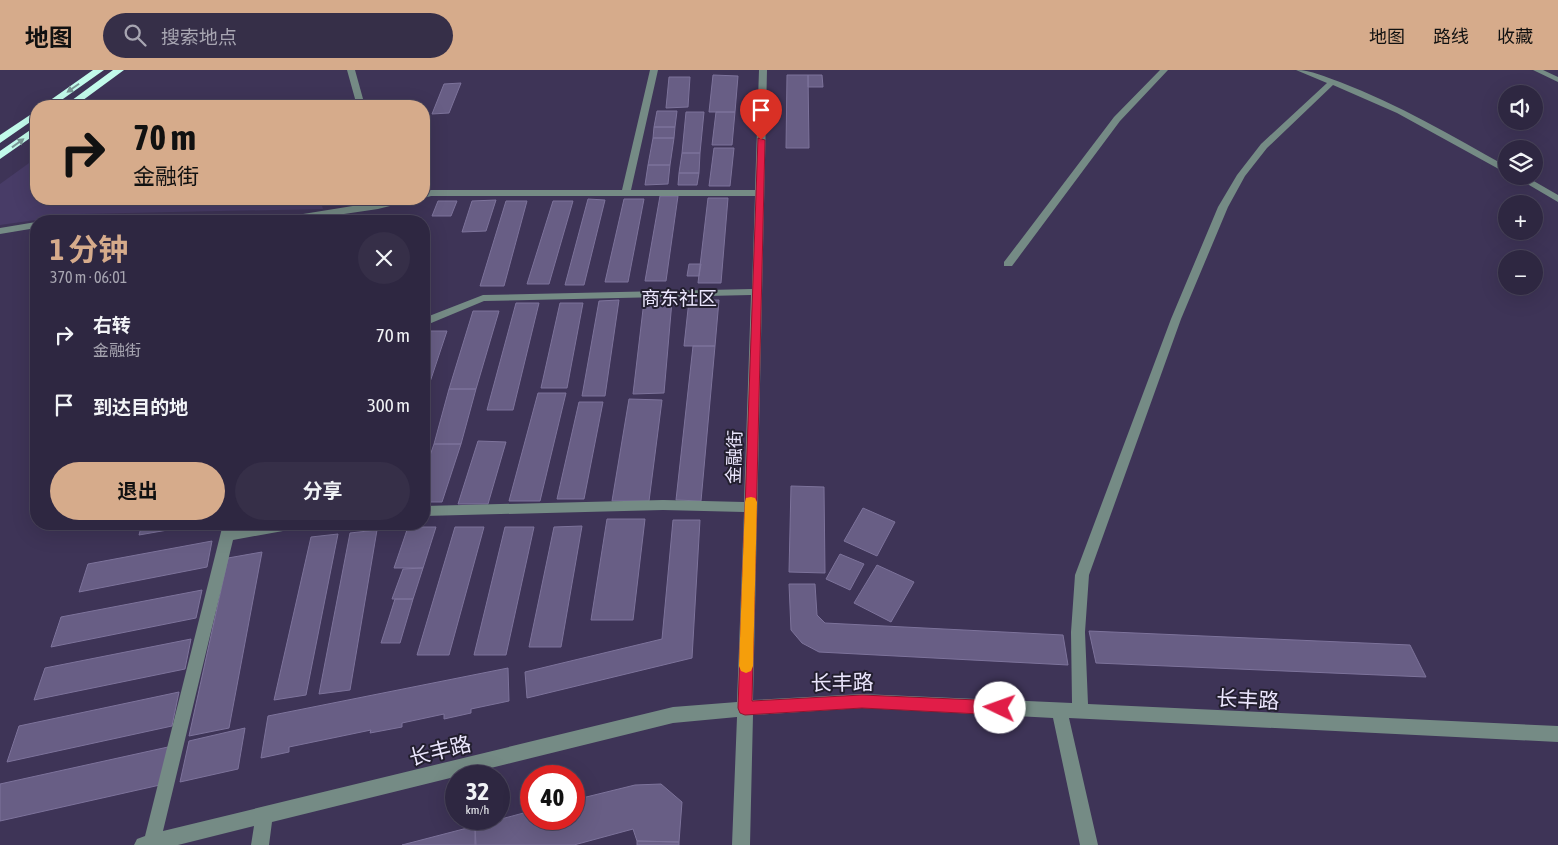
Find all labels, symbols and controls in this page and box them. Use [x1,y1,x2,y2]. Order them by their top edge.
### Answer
search box [103,13,453,58]
icon: search [121,21,149,49]
text: 地图 [25,24,73,51]
text: 搜索地点 [161,26,237,48]
text: 地图 [1369,26,1405,47]
text: 路线 [1433,26,1469,47]
text: 收藏 [1497,26,1533,47]
one-way arrow [66,83,80,93]
map controls [1498,85,1543,295]
button: sound [1498,85,1543,130]
pin [740,89,782,140]
icon: arrive [747,96,775,124]
text: 70 m [133,117,196,157]
icon: right [50,120,115,185]
one-way arrow [11,137,24,148]
button: layers [1498,140,1543,185]
text: 金融街 [133,163,199,189]
button: + [1498,195,1543,240]
text: 1 分钟 [50,232,128,266]
button: close [358,232,410,284]
button: − [1498,250,1543,295]
text: 370 m · 06:01 [50,268,127,286]
district label: 商东社区 [641,287,717,309]
text: 右转 [93,314,131,336]
icon: right [50,321,78,349]
text: 70 m [376,324,410,346]
text: 金融街 [93,341,141,359]
icon: arrive [50,391,78,419]
text: 300 m [367,394,410,416]
text: 到达目的地 [93,396,188,418]
street label: 金融街 [723,430,745,484]
button: 退出 [50,462,225,520]
button: 分享 [235,462,410,520]
street label: 长丰路 [810,669,874,695]
position arrow [973,681,1025,733]
street label: 长丰路 [1216,685,1280,713]
street label: 长丰路 [407,731,473,769]
speed limit sign: 40 [520,765,585,830]
text: 32 [466,777,489,805]
text: km/h [466,803,489,817]

